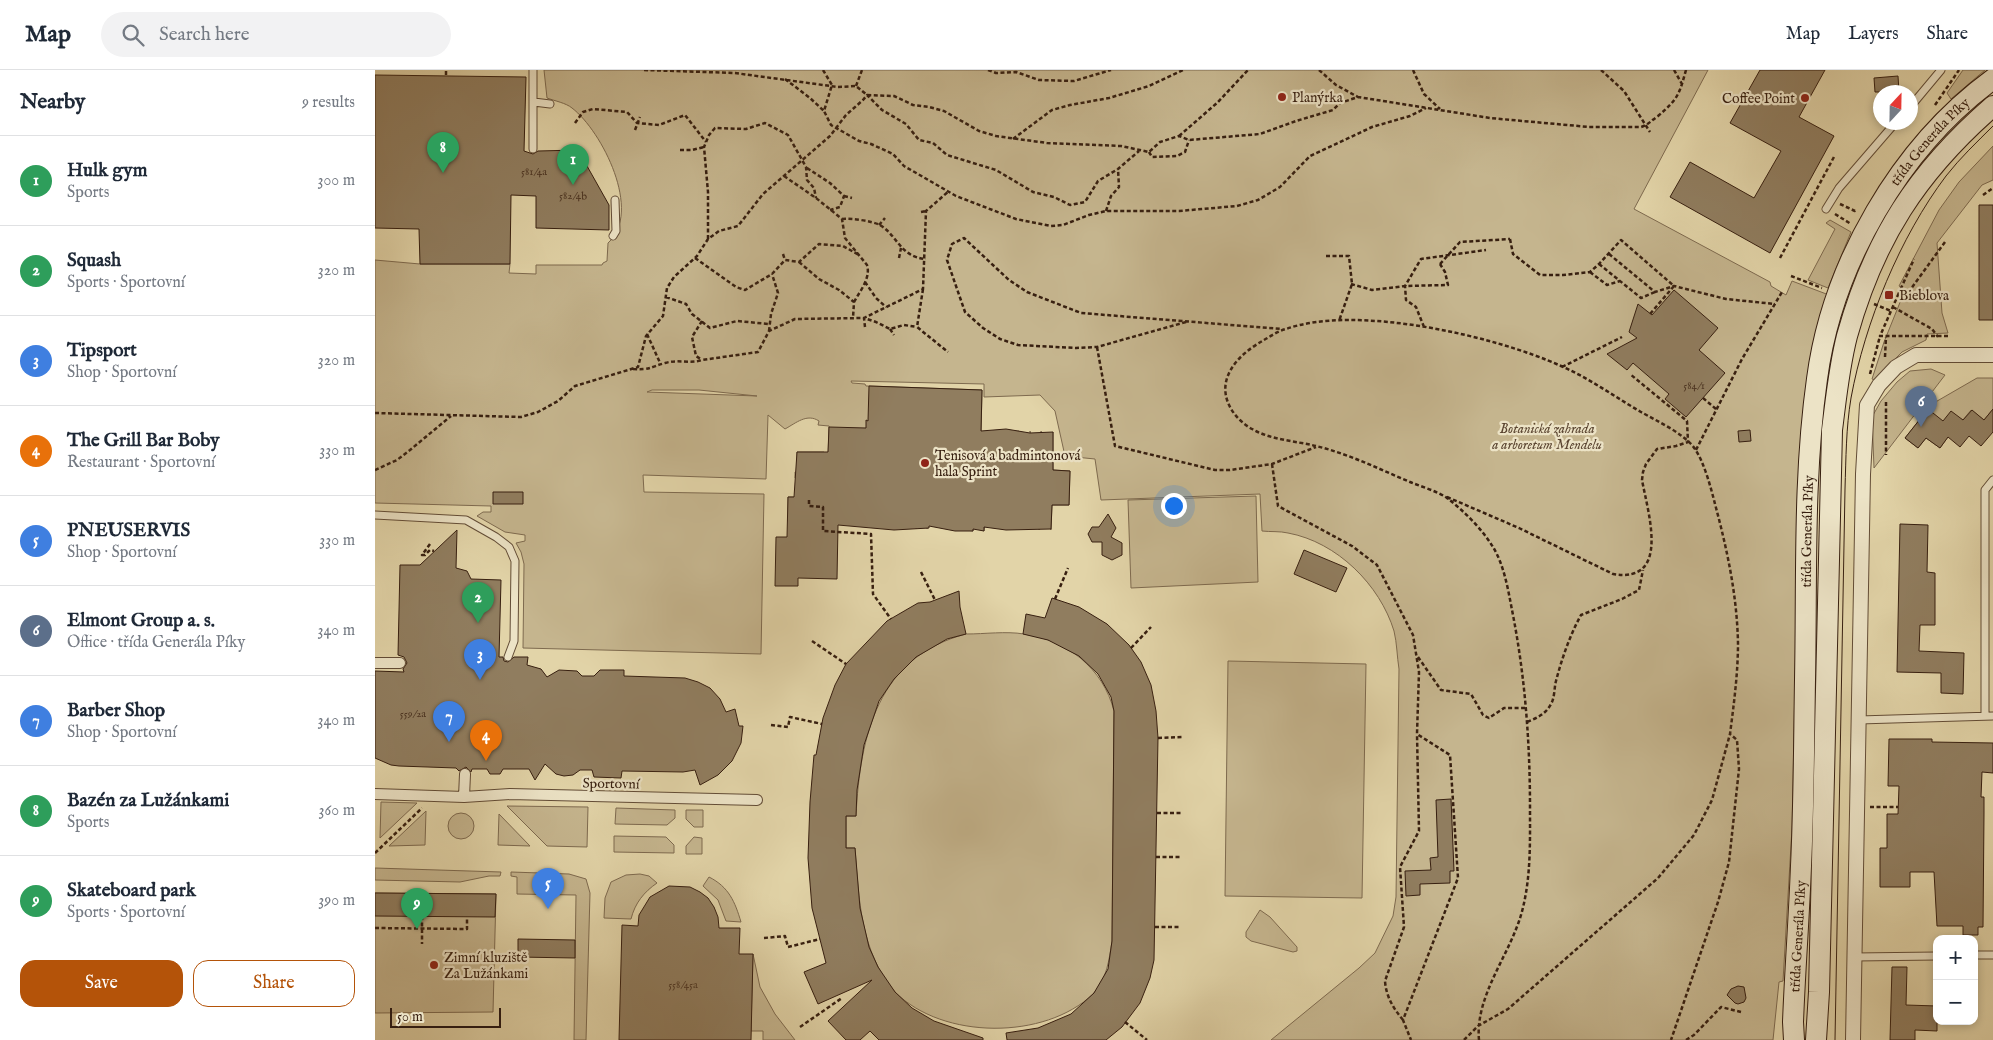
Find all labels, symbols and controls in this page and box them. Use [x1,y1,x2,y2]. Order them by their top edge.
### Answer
search box [101,12,451,57]
text: Map [25,19,71,50]
icon: search [119,21,147,49]
text: Search here [159,23,250,47]
text: Map [1786,23,1820,46]
text: Layers [1848,23,1899,46]
text: Share [1927,23,1968,46]
north arrow [1873,85,1918,130]
text: Nearby [20,89,85,116]
place label: Planýrka [1292,89,1344,107]
place label: Coffee Point [1722,90,1795,108]
marker: Planýrka [1276,91,1288,103]
marker: Coffee Point [1799,92,1811,104]
text: 9 results [302,93,355,113]
street label: třída Generála Píky [1887,94,1974,190]
pin: 8 [427,132,459,173]
pin: 1 [557,144,589,185]
text: Hulk gym [67,159,147,183]
house number: 581/4a [521,165,547,179]
text: 1 [33,171,39,191]
text: 300 m [317,171,355,191]
text: Sports [67,183,109,203]
house number: 582/4b [559,189,587,203]
text: Squash [67,249,121,273]
text: 2 [32,261,40,281]
text: 320 m [318,261,355,281]
text: Sports · Sportovní [67,273,185,293]
place label: Bieblova [1899,287,1950,305]
marker: Bieblova [1883,289,1895,301]
text: Tipsport [67,339,137,363]
text: 3 [33,351,39,371]
text: 320 m [318,351,355,371]
text: Shop · Sportovní [67,363,177,383]
house number: 584/1 [1683,379,1705,393]
pin: 6 [1905,386,1937,427]
park label: Botanická zahrada a arboretum Mendelu [1491,420,1602,454]
text: The Grill Bar Boby [67,429,220,453]
text: 4 [32,441,40,461]
text: 330 m [319,441,355,461]
place label: Tenisová a badmintonová hala Sprint [935,447,1082,481]
text: Restaurant · Sportovní [67,453,215,473]
marker: Tenisová a badmintonová hala Sprint [919,457,931,469]
street label: třída Generála Píky [1798,475,1818,588]
your location [1161,493,1187,519]
text: PNEUSERVIS [67,519,190,543]
text: 5 [33,531,39,551]
text: 330 m [319,531,355,551]
text: Shop · Sportovní [67,543,177,563]
pin: 2 [462,582,494,623]
text: Elmont Group a. s. [67,609,215,633]
text: 6 [33,621,39,641]
text: 340 m [317,621,355,641]
text: Office · třída Generála Píky [67,633,245,653]
pin: 3 [464,639,496,680]
text: Barber Shop [67,699,165,723]
pin: 7 [433,701,465,742]
house number: 559/2a [400,707,426,721]
text: 7 [32,711,40,731]
text: 340 m [317,711,355,731]
pin: 4 [470,720,502,761]
text: Shop · Sportovní [67,723,177,743]
street label: Sportovní [582,775,641,794]
text: Bazén za Lužánkami [67,789,229,813]
text: 8 [33,801,39,821]
text: 360 m [319,801,355,821]
text: Sports [67,813,109,833]
pin: 5 [532,868,564,909]
text: Skateboard park [67,879,196,903]
street label: třída Generála Píky [1786,880,1810,993]
pin: 9 [401,888,433,929]
text: 9 [33,891,39,911]
text: 390 m [318,891,355,911]
text: Sports · Sportovní [67,903,185,923]
map controls [1933,935,1978,1025]
button: + [1933,935,1978,980]
place label: Zimní kluziště Za Lužánkami [444,949,528,983]
marker: Zimní kluziště Za Lužánkami [428,959,440,971]
button: Save [20,960,183,1007]
button: Share [193,960,355,1007]
house number: 558/45a [668,978,698,992]
button: − [1933,980,1978,1025]
scale bar [390,1005,501,1028]
text: 50 m [397,1008,423,1026]

